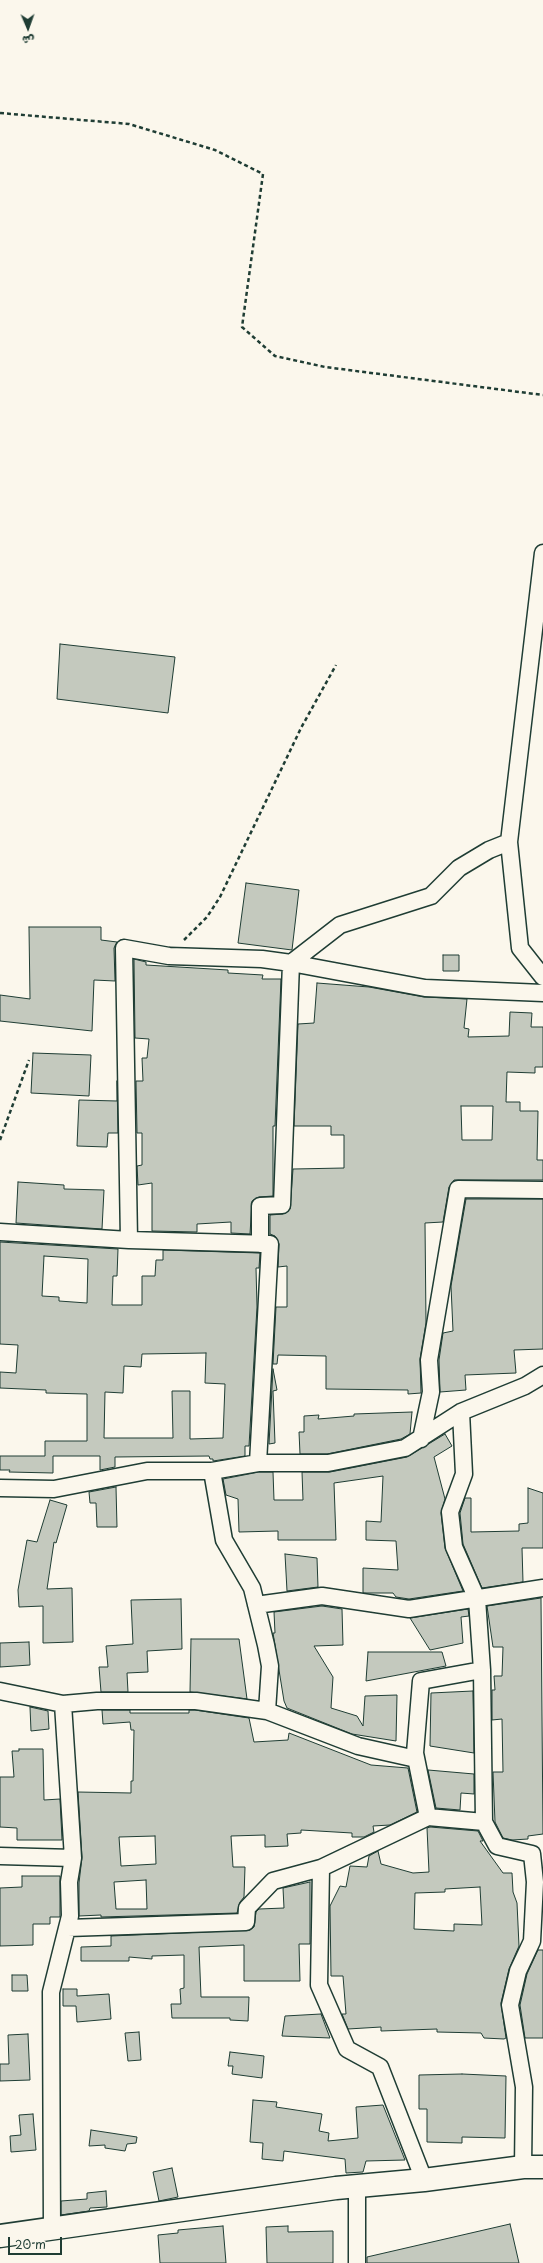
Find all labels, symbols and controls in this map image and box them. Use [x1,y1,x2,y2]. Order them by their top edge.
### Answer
north arrow [8,8,48,48]
text: ش [22,32,35,49]
scale bar [10,2229,64,2255]
text: 20 m [15,2235,46,2253]

